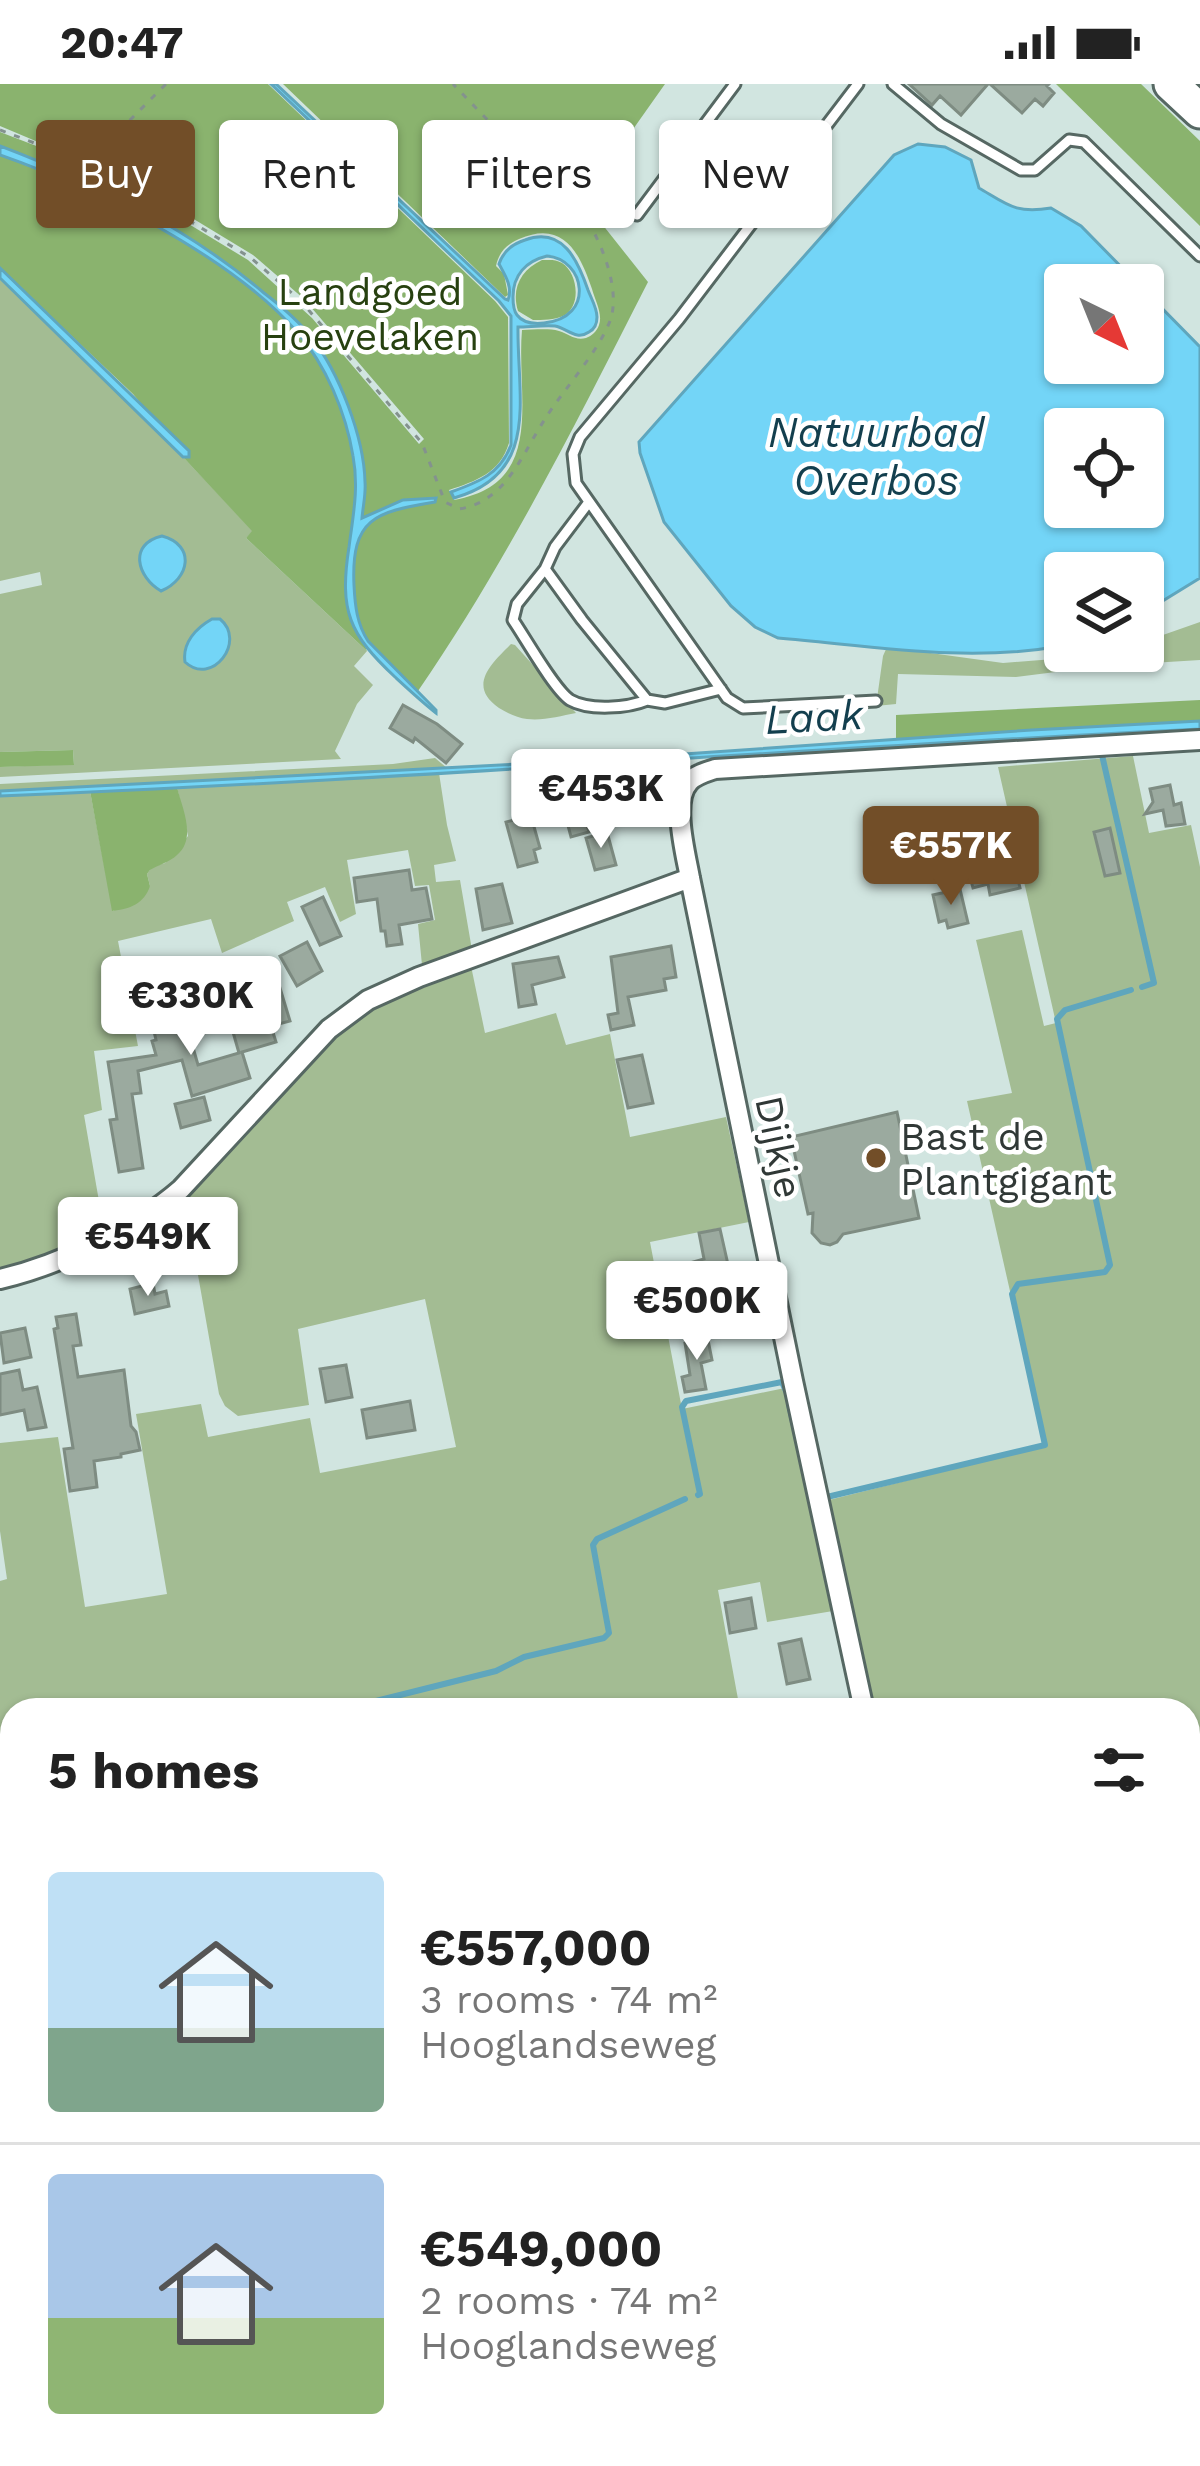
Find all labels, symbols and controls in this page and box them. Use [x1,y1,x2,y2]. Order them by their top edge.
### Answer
text: 20:47 [60,16,184,69]
chip: Buy [36,120,195,228]
chip: Rent [219,120,398,228]
chip: Filters [422,120,635,228]
chip: New [659,120,832,228]
north arrow [1044,264,1164,384]
map controls [1044,264,1164,672]
park label: Landgoed Hoevelaken [261,269,479,359]
water label: Natuurbad Overbos [768,408,985,505]
button: locate [1044,408,1164,528]
button: layers [1044,552,1164,672]
water label: Laak [764,690,866,744]
pin: €453K [517,749,685,851]
text: €453K [538,765,664,810]
pin: €557K [867,806,1035,908]
text: €557K [890,822,1012,867]
pin: €330K [107,956,275,1058]
text: €330K [128,972,254,1017]
street label: Dijkje [746,1092,812,1202]
place label: Bast de Plantgigant [900,1114,1112,1204]
marker: Bast de Plantgigant [863,1145,889,1171]
pin: €549K [64,1197,232,1299]
text: €549K [85,1213,211,1258]
pin: €500K [613,1261,781,1363]
text: €500K [633,1277,761,1322]
icon: filters [1086,1737,1152,1803]
text: 5 homes [48,1741,259,1800]
text: €557,000 [420,1918,652,1977]
icon: home [144,1920,288,2064]
text: 3 rooms · 74 m² [420,1977,718,2022]
text: Hooglandseweg [420,2022,716,2067]
text: €549,000 [420,2219,662,2278]
icon: home [144,2222,288,2366]
text: 2 rooms · 74 m² [420,2278,718,2323]
text: Hooglandseweg [420,2323,716,2368]

